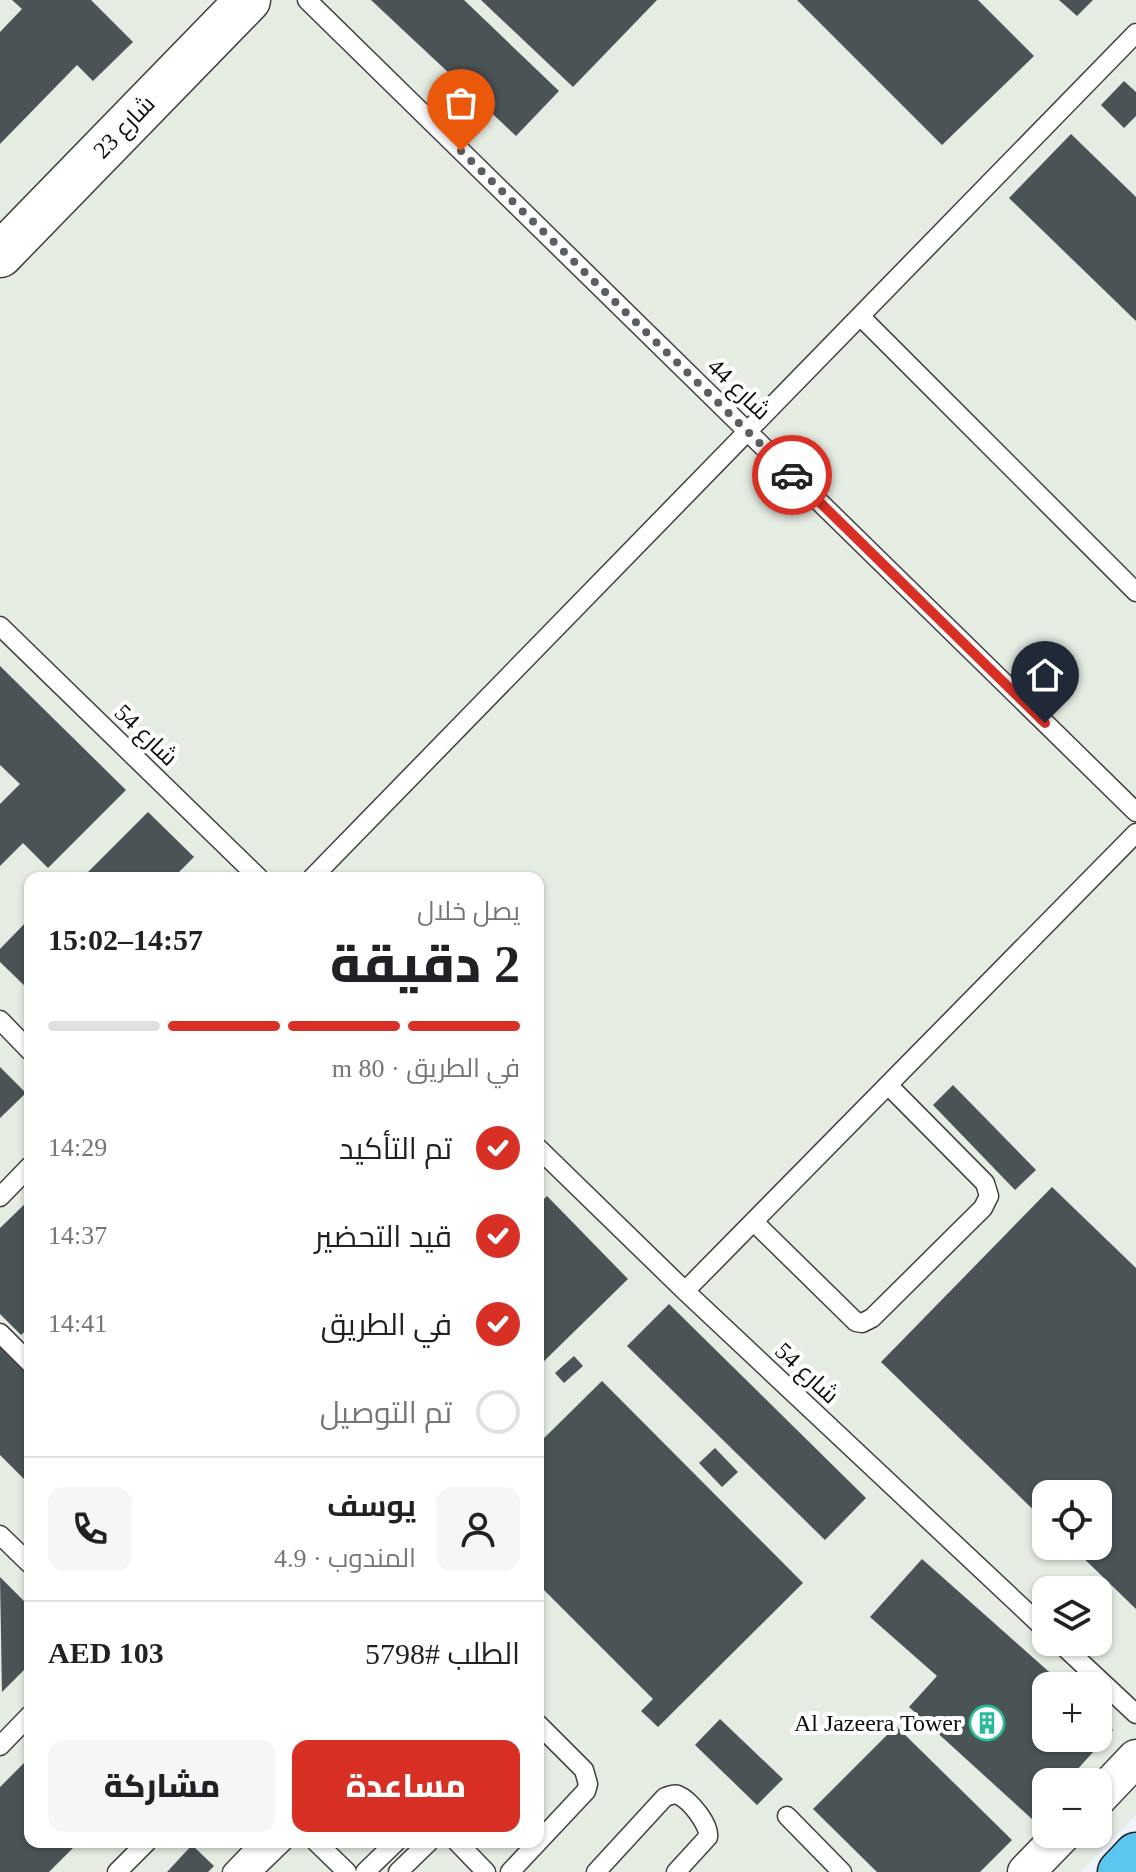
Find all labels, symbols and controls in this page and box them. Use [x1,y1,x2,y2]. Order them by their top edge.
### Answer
pin [427,69,495,151]
icon: bag [439,81,483,125]
street label: شارع 23 [88,90,162,166]
street label: شارع 44 [700,353,776,427]
courier [752,435,832,515]
icon: car [770,453,814,497]
pin [1011,641,1079,723]
icon: home [1023,653,1067,697]
street label: شارع 54 [107,699,183,773]
text: يصل خلال [417,897,520,926]
text: 14:57–15:02 [48,923,203,956]
text: 2 دقيقة [330,936,520,993]
text: في الطريق · 80 m [332,1054,520,1083]
icon: check [476,1126,520,1170]
text: تم التأكيد [339,1132,452,1165]
text: 14:29 [48,1133,107,1162]
icon: check [476,1214,520,1258]
text: قيد التحضير [315,1220,452,1253]
text: 14:37 [48,1221,107,1250]
icon: check [476,1302,520,1346]
text: في الطريق [321,1308,452,1341]
text: 14:41 [48,1309,107,1338]
street label: شارع 54 [768,1337,844,1411]
text: تم التوصيل [320,1396,452,1429]
map controls [1032,1480,1112,1848]
button: locate [1032,1480,1112,1560]
button: phone [48,1487,132,1571]
button: person [436,1487,520,1571]
text: يوسف [327,1489,416,1522]
text: المندوب · 4.9 [274,1544,416,1573]
button: layers [1032,1576,1112,1656]
text: AED 103 [48,1636,164,1669]
text: الطلب #5798 [365,1637,520,1670]
button: + [1032,1672,1112,1752]
building icon: Al Jazeera Tower [968,1704,1006,1742]
place label: Al Jazeera Tower [794,1710,961,1736]
button: مشاركة [48,1740,276,1832]
button: مساعدة [292,1740,520,1832]
button: − [1032,1768,1112,1848]

